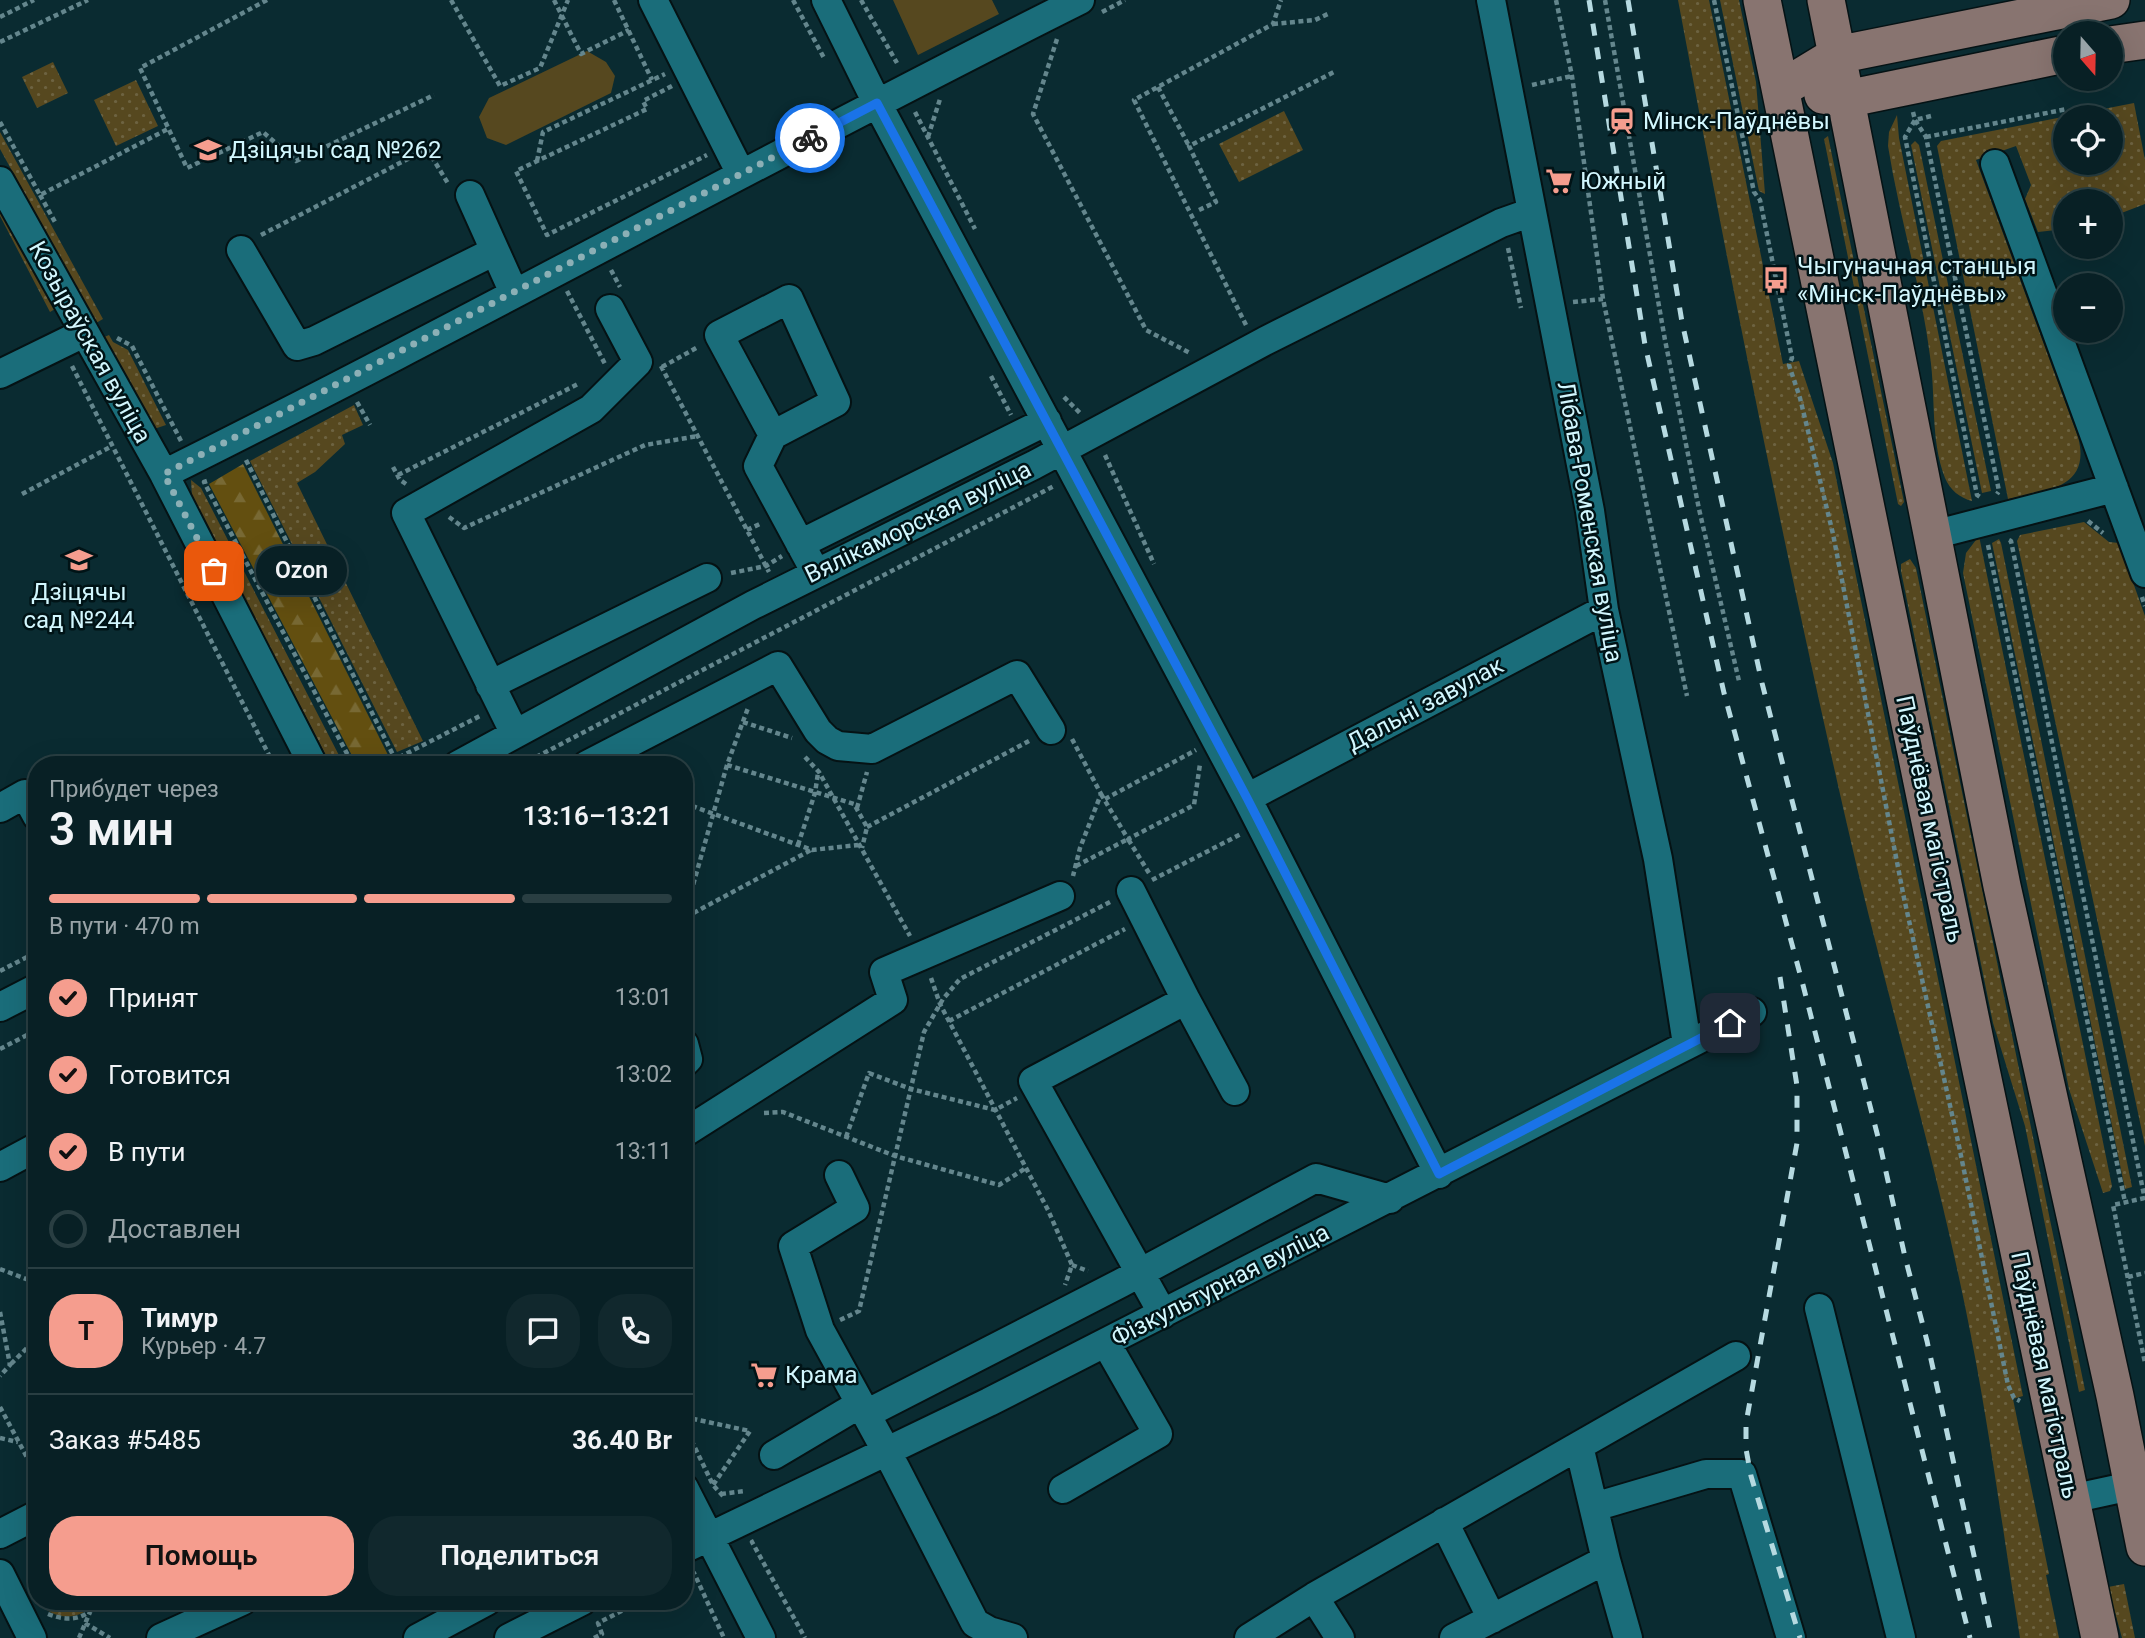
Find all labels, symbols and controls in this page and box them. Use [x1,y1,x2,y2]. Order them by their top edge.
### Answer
north arrow [2053,21,2123,91]
map controls [2053,21,2123,343]
courier [775,103,845,173]
button: locate [2053,105,2123,175]
station icon: Мінск-Паўднёвы [1607,106,1637,136]
place label: Мінск-Паўднёвы [1643,107,1830,135]
icon: bike [791,119,829,157]
school or university icon: Дзіцячы сад №262 [193,135,223,165]
place label: Дзіцячы сад №262 [229,136,441,164]
supermarket icon: Южный [1544,166,1574,196]
place label: Южный [1580,167,1666,195]
button: + [2053,189,2123,259]
street label: Козыраўская вуліца [23,236,157,448]
place label: Чыгуначная станцыя «Мінск-Паўднёвы» [1797,252,2036,308]
bus stop icon: Чыгуначная станцыя «Мінск-Паўднёвы» [1761,265,1791,295]
button: − [2053,273,2123,343]
street label: Лібава-Роменская вуліца [1551,379,1629,665]
street label: Вялікаморская вуліца [800,455,1036,589]
pin [184,541,244,601]
school or university icon: Дзіцячы сад №244 [64,545,94,575]
callout: Ozon [256,546,347,596]
icon: bag [195,552,233,590]
text: Ozon [275,557,328,584]
place label: Дзіцячы сад №244 [23,578,135,634]
street label: Дальні завулак [1342,651,1508,757]
street label: Паўднёвая магістраль [1890,693,1970,945]
text: Прибудет через [49,776,219,803]
text: 13:16–13:21 [522,801,672,831]
text: 3 мин [49,802,174,856]
text: В пути · 470 m [49,913,200,940]
icon: check [49,979,87,1017]
text: Принят [108,983,198,1013]
text: 13:01 [615,984,672,1011]
pin [1700,993,1760,1053]
icon: home [1711,1004,1749,1042]
icon: check [49,1056,87,1094]
text: Готовится [108,1060,231,1090]
text: 13:02 [615,1061,672,1088]
icon: check [49,1133,87,1171]
text: В пути [108,1137,185,1167]
text: 13:11 [615,1138,672,1165]
text: Доставлен [108,1214,241,1244]
street label: Фізкультурная вуліца [1107,1218,1333,1352]
street label: Паўднёвая магістраль [2005,1249,2085,1501]
button: chat [506,1294,580,1368]
button: phone [598,1294,672,1368]
text: Тимур [141,1303,218,1333]
text: Т [78,1316,94,1346]
text: Курьер · 4.7 [141,1333,266,1360]
supermarket icon: Крама [749,1360,779,1390]
place label: Крама [785,1361,858,1389]
text: Заказ #5485 [49,1425,201,1455]
text: 36.40 Br [572,1425,672,1455]
button: Помощь [49,1516,354,1596]
button: Поделиться [368,1516,672,1596]

